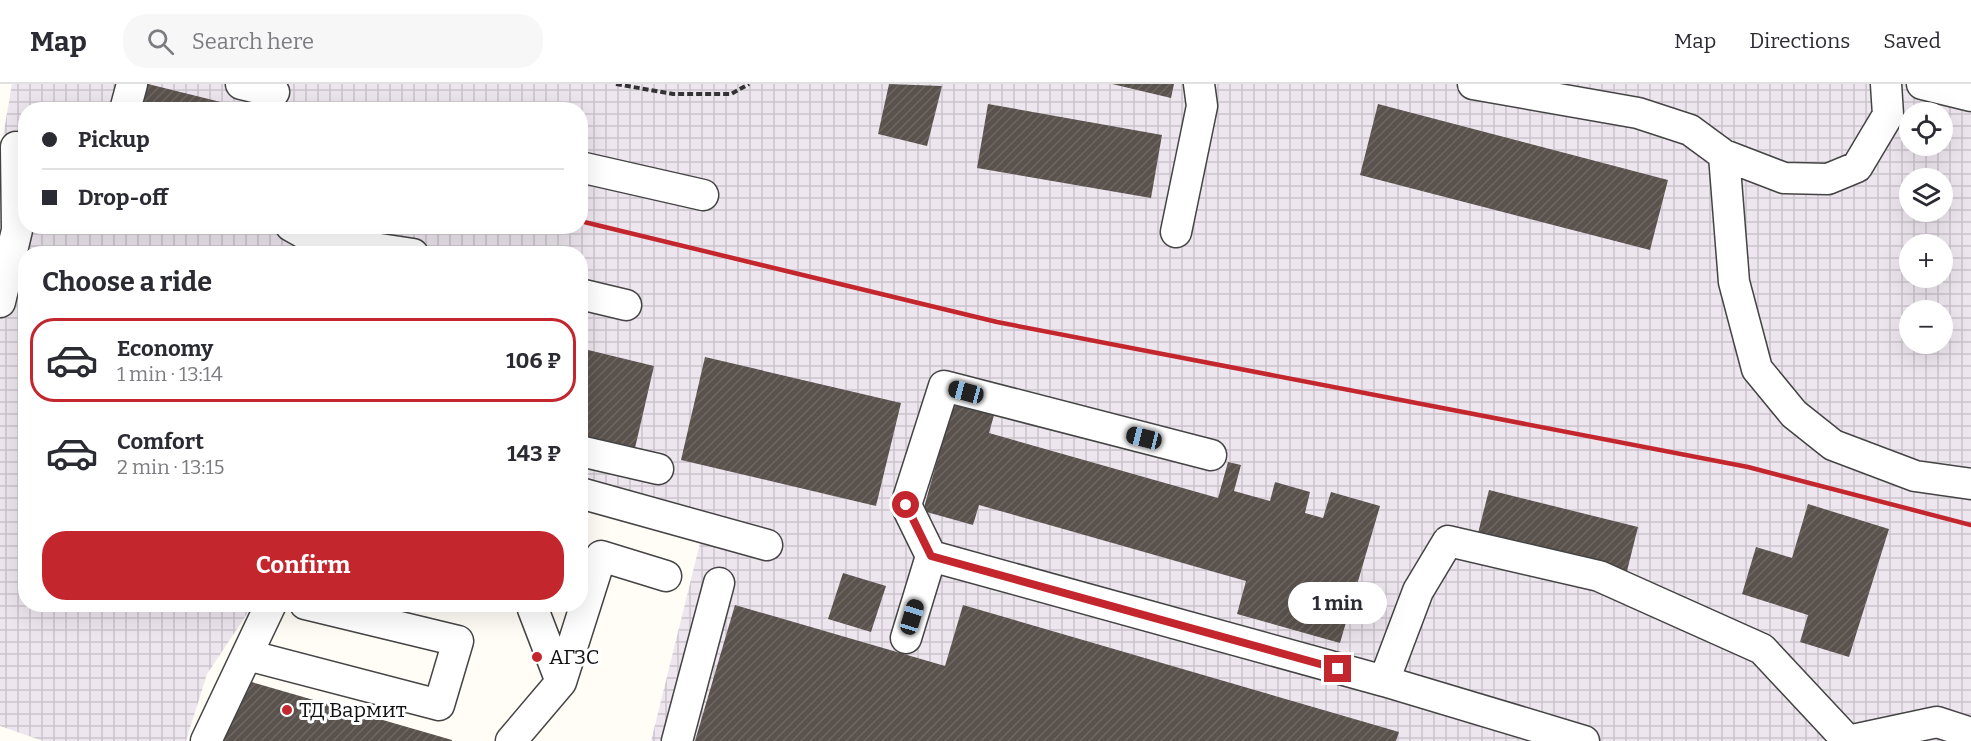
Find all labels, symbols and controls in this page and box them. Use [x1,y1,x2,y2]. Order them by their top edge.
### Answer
search box [123,14,543,68]
text: Map [30,25,87,58]
icon: search [144,25,177,58]
text: Search here [192,28,314,55]
text: Map [1674,28,1716,54]
text: Directions [1749,28,1850,54]
text: Saved [1883,28,1941,54]
map controls [1899,102,1953,354]
button: locate [1899,102,1953,156]
text: Pickup [78,126,150,153]
button: layers [1899,168,1953,222]
text: Drop-off [78,184,168,211]
button: + [1899,234,1953,288]
text: Choose a ride [42,266,212,298]
button: − [1899,300,1953,354]
icon: car [45,333,99,387]
text: Economy [117,335,213,362]
text: 106 ₽ [506,347,561,374]
text: 1 min · 13:14 [117,362,223,386]
car [946,379,986,405]
car [1124,425,1164,451]
icon: car [45,426,99,480]
text: Comfort [117,428,204,455]
text: 143 ₽ [507,440,561,467]
text: 2 min · 13:15 [117,455,224,479]
route start [892,491,919,518]
button: Confirm [42,531,564,600]
callout: 1 min [1288,582,1388,624]
text: 1 min [1312,591,1363,615]
car [898,597,926,637]
place label: АГЗС [549,644,599,670]
marker: АГЗС [530,650,544,664]
route end [1324,655,1351,682]
place label: ТД Вармит [299,697,407,723]
marker: ТД Вармит [280,703,294,717]

